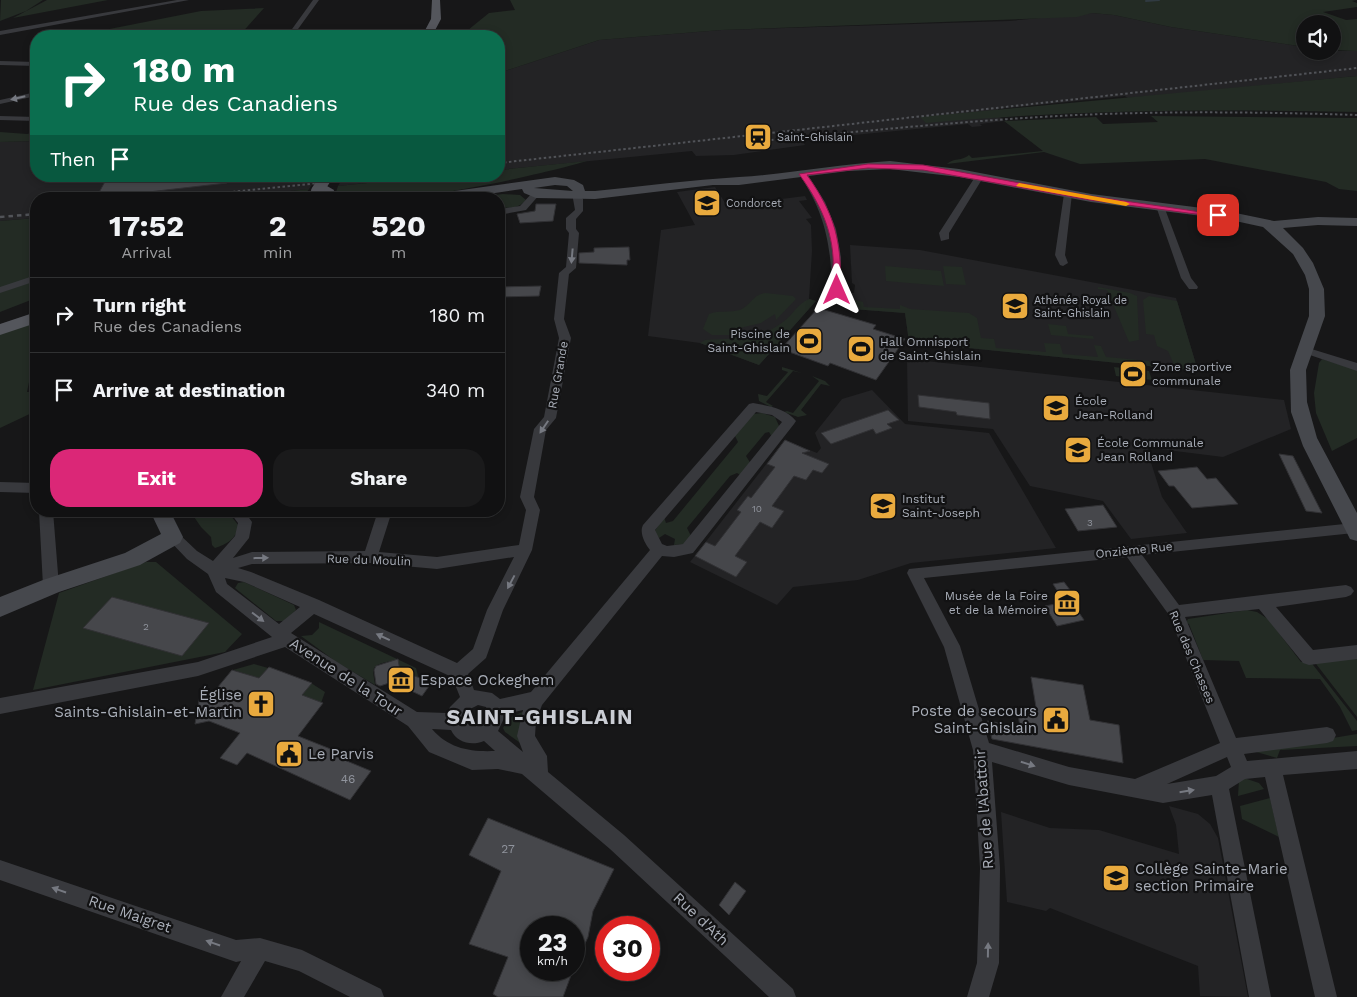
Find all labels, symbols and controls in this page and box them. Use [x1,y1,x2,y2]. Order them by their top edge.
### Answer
map controls [1296,15,1341,60]
button: sound [1296,15,1341,60]
text: 180 m [133,49,236,91]
icon: right [50,50,115,115]
text: Rue des Canadiens [133,91,338,116]
one-way arrow [11,94,26,102]
station icon: Saint-Ghislain [743,122,773,152]
place label: Saint-Ghislain [777,131,853,144]
icon: arrive [106,145,134,173]
text: Then [50,148,96,171]
school or university icon: Condorcet [692,188,722,218]
pin [1197,194,1239,236]
place label: Condorcet [726,197,782,210]
icon: arrive [1204,201,1232,229]
text: 17:52 [109,208,184,243]
text: 2 [269,208,287,243]
text: 520 [371,208,426,243]
text: Arrival [122,243,171,262]
text: min [263,243,292,262]
text: m [391,243,406,262]
one-way arrow [568,248,576,264]
position arrow [810,263,862,315]
school or university icon: Athénée Royal de Saint-Ghislain [1000,291,1030,321]
text: Turn right [93,294,186,317]
place label: Athénée Royal de Saint-Ghislain [1034,294,1127,320]
icon: right [50,301,78,329]
text: 180 m [429,304,485,327]
text: Rue des Canadiens [93,317,242,336]
sports icon: Piscine de Saint-Ghislain [794,326,824,356]
place label: Piscine de Saint-Ghislain [707,327,790,355]
sports icon: Hall Omnisport de Saint-Ghislain [846,334,876,364]
place label: Hall Omnisport de Saint-Ghislain [880,335,981,363]
street label: Rue Grande [545,340,571,410]
sports icon: Zone sportive communale [1118,359,1148,389]
place label: Zone sportive communale [1152,360,1232,388]
icon: arrive [50,376,78,404]
text: Arrive at destination [93,379,285,402]
text: 340 m [426,379,485,402]
school or university icon: École Jean-Rolland [1041,393,1071,423]
place label: École Jean-Rolland [1075,394,1153,422]
one-way arrow [539,420,548,434]
school or university icon: École Communale Jean Rolland [1063,435,1093,465]
place label: École Communale Jean Rolland [1097,436,1204,464]
button: Exit [50,449,263,507]
button: Share [273,449,485,507]
school or university icon: Institut Saint-Joseph [868,491,898,521]
place label: Institut Saint-Joseph [902,492,980,520]
house number: 10 [752,503,762,514]
house number: 3 [1087,517,1093,528]
street label: Onzième Rue [1095,539,1173,561]
street label: Rue du Moulin [327,552,411,568]
one-way arrow [253,554,269,562]
one-way arrow [507,574,515,589]
museum icon: Musée de la Foire et de la Mémoire [1052,588,1082,618]
place label: Musée de la Foire et de la Mémoire [945,589,1048,617]
street label: Rue des Chasses [1166,608,1218,706]
one-way arrow [251,611,264,622]
house number: 2 [143,621,149,632]
one-way arrow [376,632,390,640]
street label: Avenue de la Tour [286,634,406,720]
museum icon: Espace Ockeghem [386,665,416,695]
place label: Espace Ockeghem [420,671,554,689]
place label: Église Saints-Ghislain-et-Martin [54,686,242,721]
church icon: Église Saints-Ghislain-et-Martin [246,689,276,719]
place label: Poste de secours Saint-Ghislain [911,702,1037,737]
district label: SAINT-GHISLAIN [446,704,634,729]
public building icon: Poste de secours Saint-Ghislain [1041,705,1071,735]
public building icon: Le Parvis [274,739,304,769]
place label: Le Parvis [308,745,374,763]
street label: Rue de l'Abattoir [971,748,997,870]
one-way arrow [1021,760,1036,768]
house number: 46 [341,772,355,786]
one-way arrow [1180,786,1196,794]
house number: 27 [501,842,515,856]
place label: Collège Sainte-Marie section Primaire [1135,860,1288,895]
school or university icon: Collège Sainte-Marie section Primaire [1101,863,1131,893]
one-way arrow [52,886,67,894]
street label: Rue d'Ath [670,889,732,949]
street label: Rue Maigret [86,891,175,937]
speed limit sign: 30 [595,916,660,981]
text: 23 [538,928,567,957]
one-way arrow [205,939,220,947]
one-way arrow [984,941,992,957]
text: km/h [537,954,568,968]

